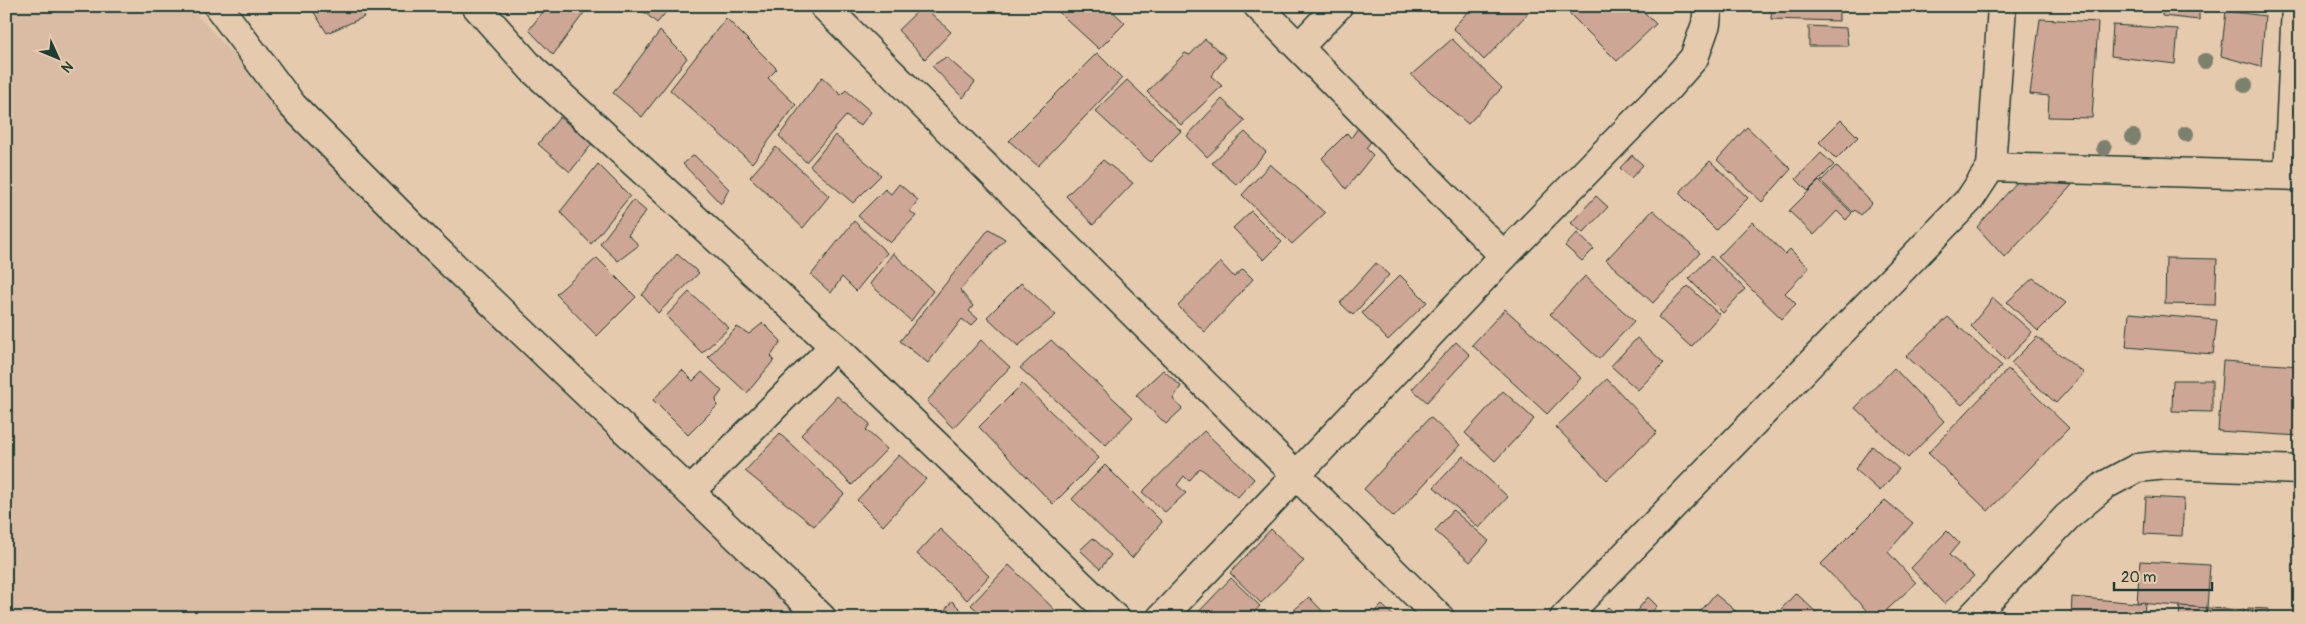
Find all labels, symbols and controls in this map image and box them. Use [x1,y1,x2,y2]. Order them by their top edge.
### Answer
north arrow [32,32,82,82]
text: N [58,57,76,76]
scale bar [2114,559,2211,591]
text: 20 m [2121,568,2156,587]

